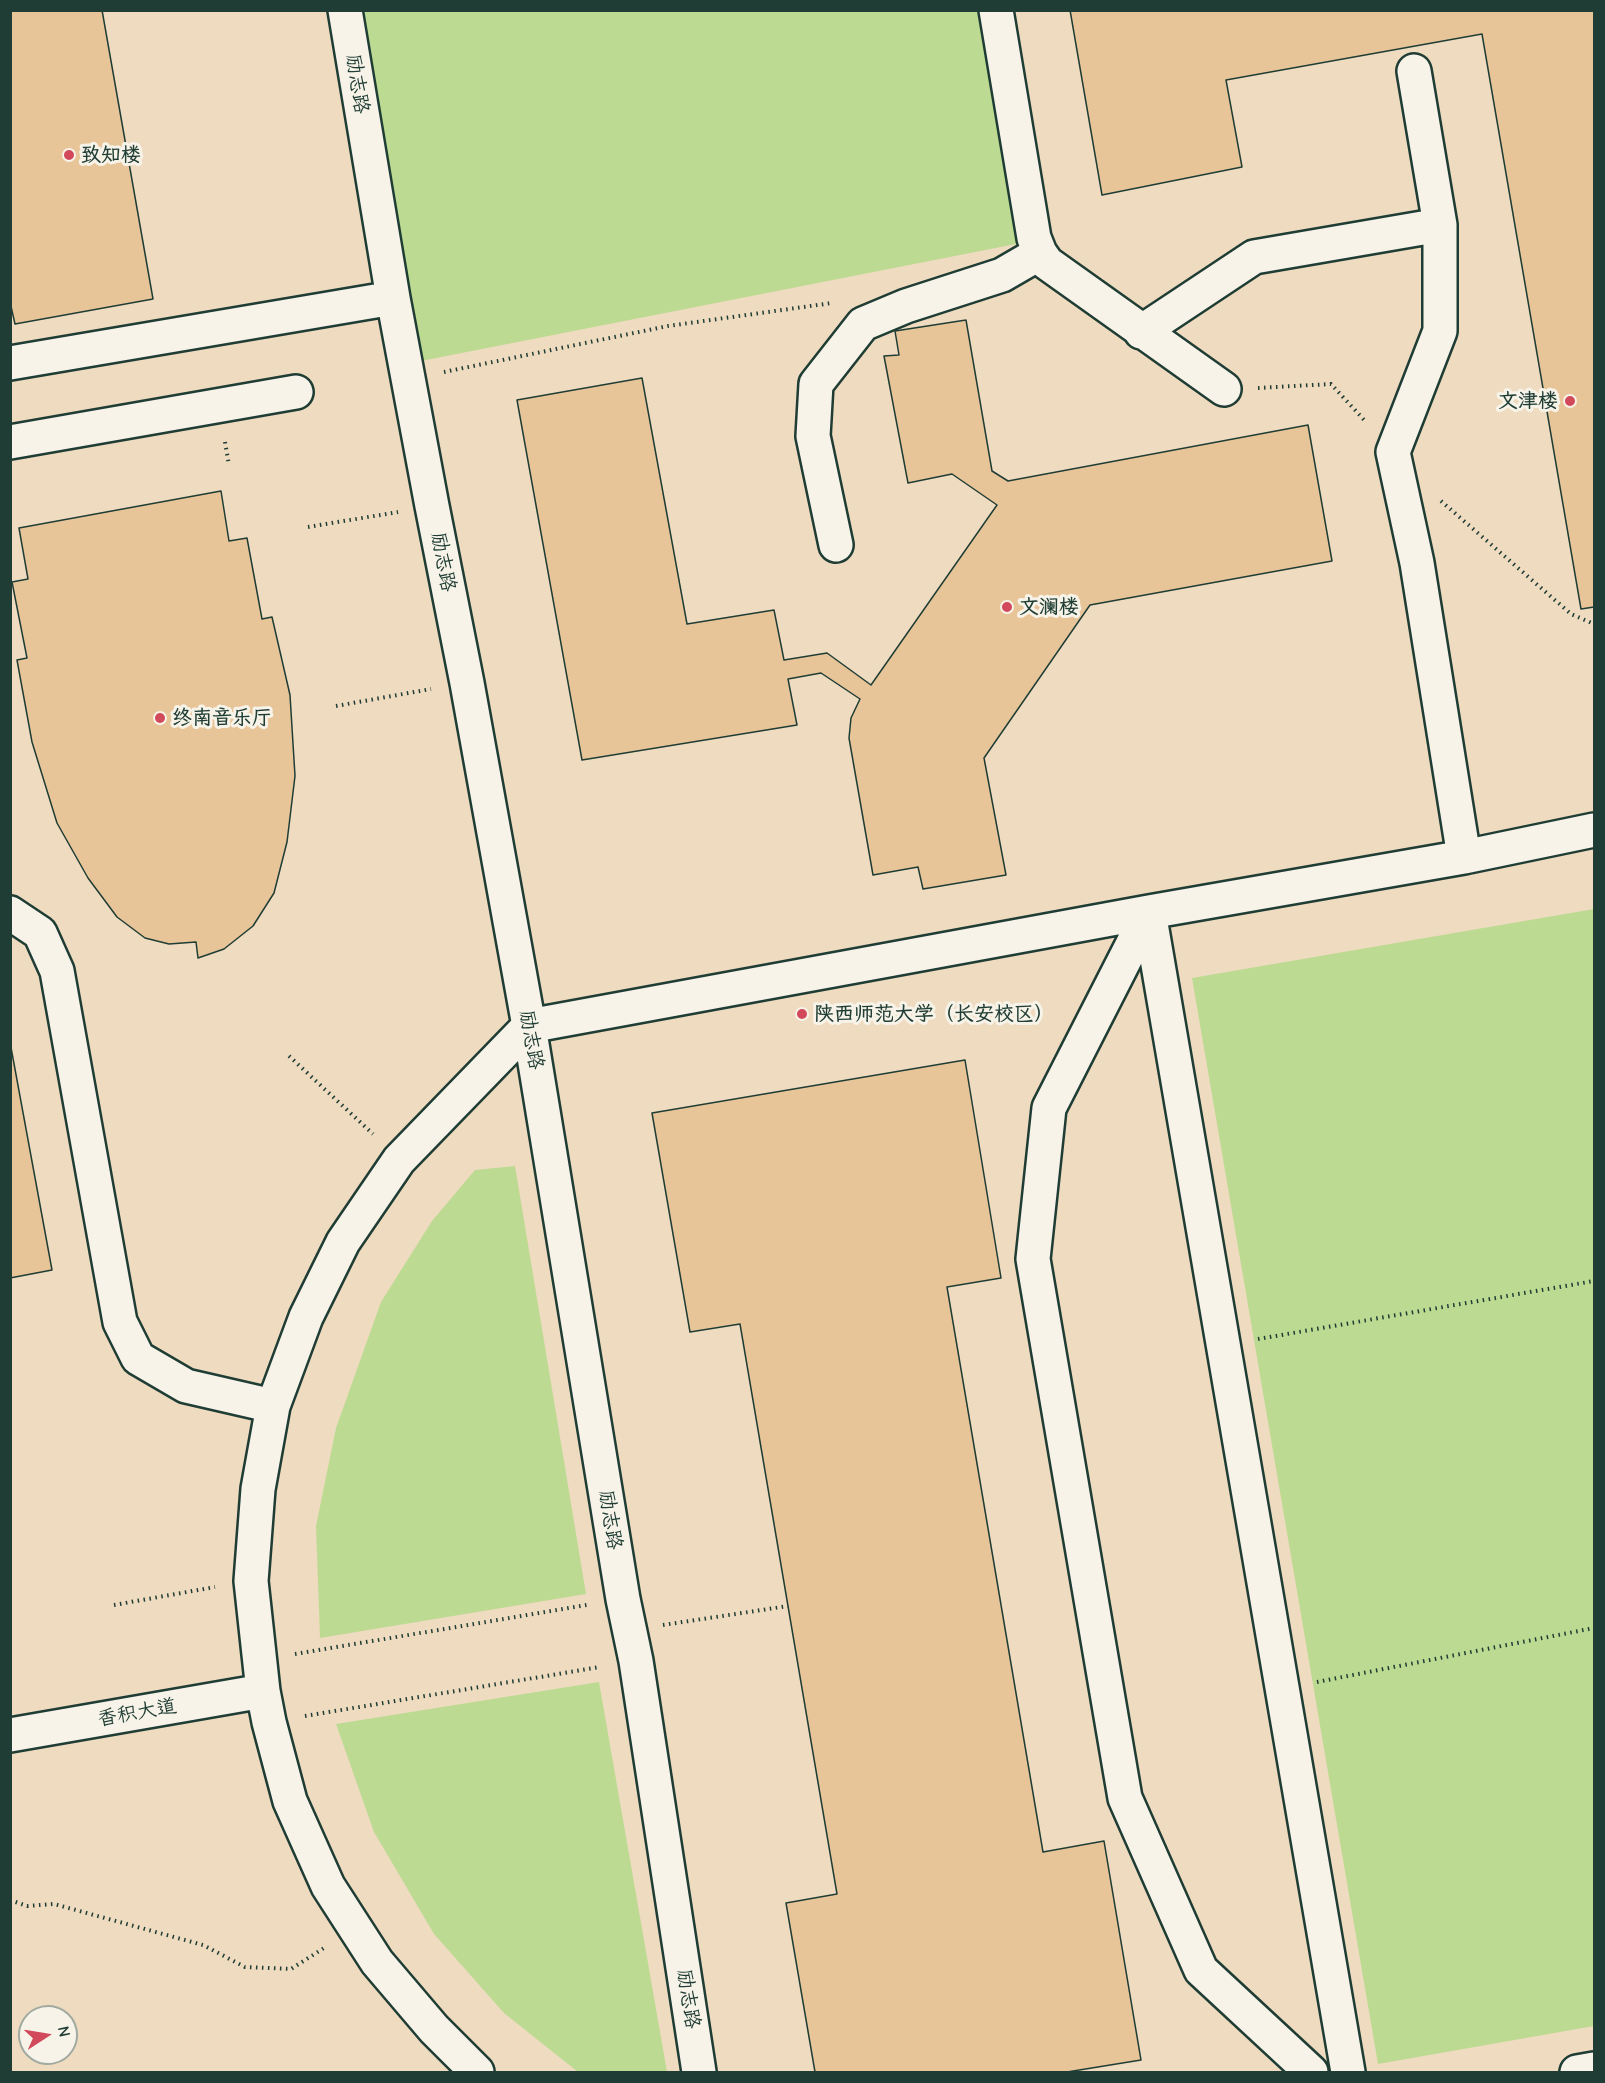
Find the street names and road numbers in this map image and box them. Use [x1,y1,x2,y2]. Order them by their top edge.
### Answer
street label: 励志路 [340,52,374,116]
street label: 励志路 [425,530,461,594]
street label: 励志路 [514,1008,548,1072]
street label: 励志路 [593,1488,627,1552]
street label: 香积大道 [96,1694,178,1732]
street label: 励志路 [671,1967,705,2031]

